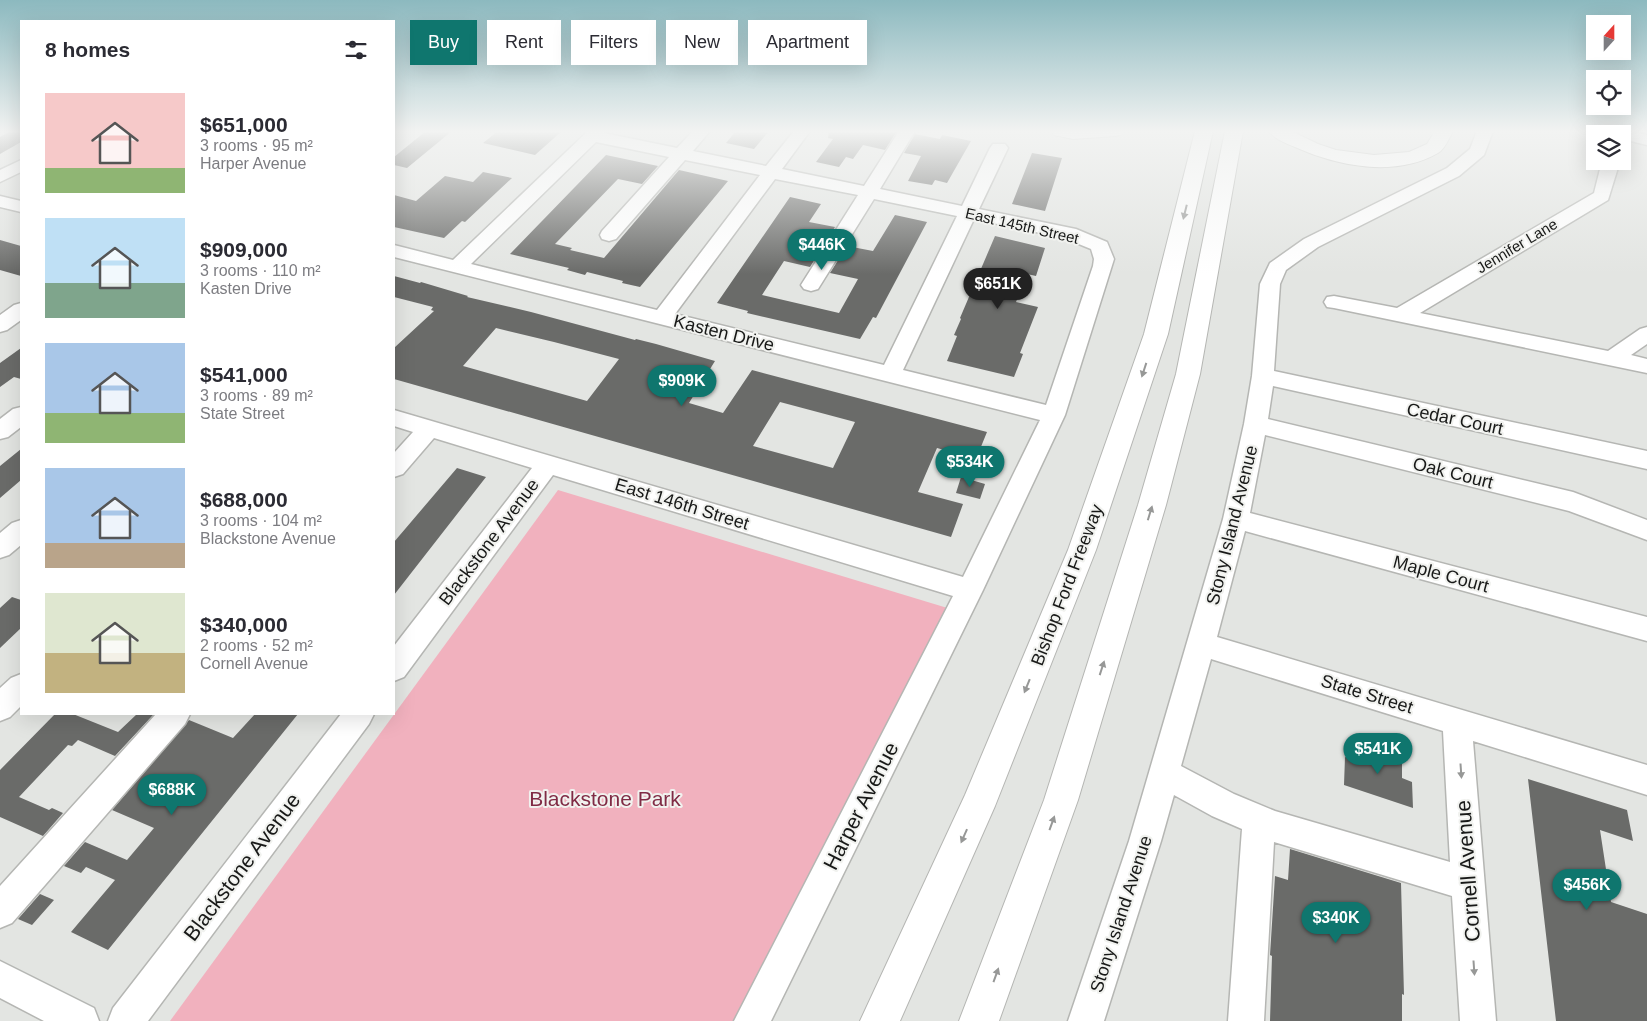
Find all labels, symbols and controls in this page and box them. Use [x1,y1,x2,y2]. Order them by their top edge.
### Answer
north arrow [1586,15,1631,60]
map controls [1586,15,1631,170]
chip: Buy [410,20,477,65]
chip: Rent [487,20,561,65]
chip: Filters [571,20,656,65]
chip: New [666,20,738,65]
chip: Apartment [748,20,867,65]
icon: filters [342,36,370,64]
text: 8 homes [45,38,130,61]
button: locate [1586,70,1631,115]
icon: home [85,113,145,173]
text: $651,000 [200,113,288,136]
button: layers [1586,125,1631,170]
text: 3 rooms · 95 m² [200,137,313,154]
text: Harper Avenue [200,155,306,172]
street label: East 145th Street [964,204,1081,247]
one-way arrow [1181,205,1189,220]
street label: Jennifer Lane [1473,215,1560,276]
pin: $446K [787,228,857,271]
text: $446K [798,236,846,253]
icon: home [85,238,145,298]
text: $909,000 [200,238,288,261]
text: 3 rooms · 110 m² [200,262,321,279]
pin: $651K [963,268,1033,310]
text: $651K [974,275,1022,292]
text: Kasten Drive [200,280,292,297]
street label: Kasten Drive [672,311,776,355]
one-way arrow [1140,362,1148,377]
icon: home [85,363,145,423]
text: $541,000 [200,363,288,386]
pin: $909K [647,364,717,407]
text: $909K [658,372,706,389]
text: 3 rooms · 89 m² [200,387,313,404]
street label: Cedar Court [1405,399,1505,439]
text: State Street [200,405,285,422]
street label: Stony Island Avenue [1202,443,1262,607]
pin: $534K [935,446,1005,488]
text: $534K [946,453,994,470]
street label: Oak Court [1411,453,1495,493]
street label: East 146th Street [613,474,751,534]
street label: Blackstone Avenue [435,475,543,609]
icon: home [85,488,145,548]
text: $688,000 [200,488,288,511]
street label: Bishop Ford Freeway [1027,502,1107,668]
one-way arrow [1146,505,1154,520]
text: 3 rooms · 104 m² [200,512,322,529]
text: Blackstone Avenue [200,530,336,547]
street label: Maple Court [1391,552,1491,596]
icon: home [85,613,145,673]
text: $340,000 [200,613,288,636]
text: 2 rooms · 52 m² [200,637,313,654]
text: Cornell Avenue [200,655,308,672]
one-way arrow [1099,660,1107,675]
street label: State Street [1319,671,1415,717]
one-way arrow [1022,679,1030,693]
pin: $541K [1343,732,1413,775]
street label: Harper Avenue [819,738,903,873]
text: $541K [1354,740,1402,757]
one-way arrow [1457,763,1465,779]
pin: $688K [137,774,207,816]
text: $688K [148,781,196,798]
park label: Blackstone Park [529,787,681,810]
street label: Blackstone Avenue [179,789,304,945]
street label: Cornell Avenue [1451,799,1484,943]
one-way arrow [1049,815,1056,830]
one-way arrow [960,829,968,843]
street label: Stony Island Avenue [1086,833,1156,995]
pin: $456K [1552,868,1622,911]
text: $456K [1563,876,1611,893]
pin: $340K [1301,902,1371,944]
text: $340K [1312,909,1360,926]
one-way arrow [1471,960,1479,976]
one-way arrow [992,967,1000,982]

